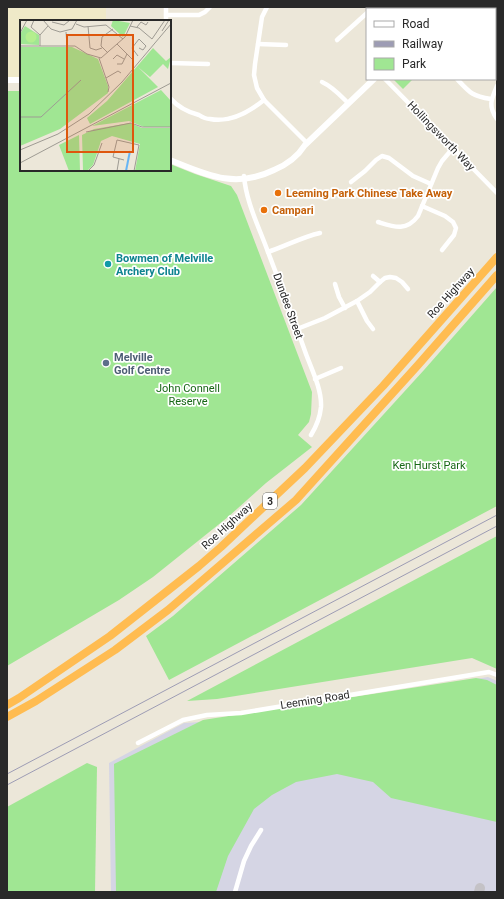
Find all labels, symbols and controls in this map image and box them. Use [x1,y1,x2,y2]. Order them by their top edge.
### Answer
legend [366,8,496,80]
text: Road [402,17,430,31]
inset map [20,20,171,171]
text: Railway [402,37,443,51]
text: Park [402,57,427,71]
street label: Hollingsworth Way [404,99,478,174]
place label: Leeming Park Chinese Take Away [286,187,453,200]
marker: Leeming Park Chinese Take Away [273,188,283,198]
place label: Campari [272,204,314,217]
marker: Campari [259,205,269,215]
place label: Bowmen of Melville Archery Club [116,252,213,278]
marker: Bowmen of Melville Archery Club [103,259,113,269]
street label: Roe Highway [425,264,478,321]
street label: Dundee Street [270,271,306,341]
place label: Melville Golf Centre [114,351,170,377]
marker: Melville Golf Centre [101,358,111,368]
park label: John Connell Reserve [156,382,220,408]
park label: Ken Hurst Park [392,459,466,472]
road number: 3 [263,493,277,509]
street label: Roe Highway [199,499,256,552]
street label: Leeming Road [279,688,351,712]

